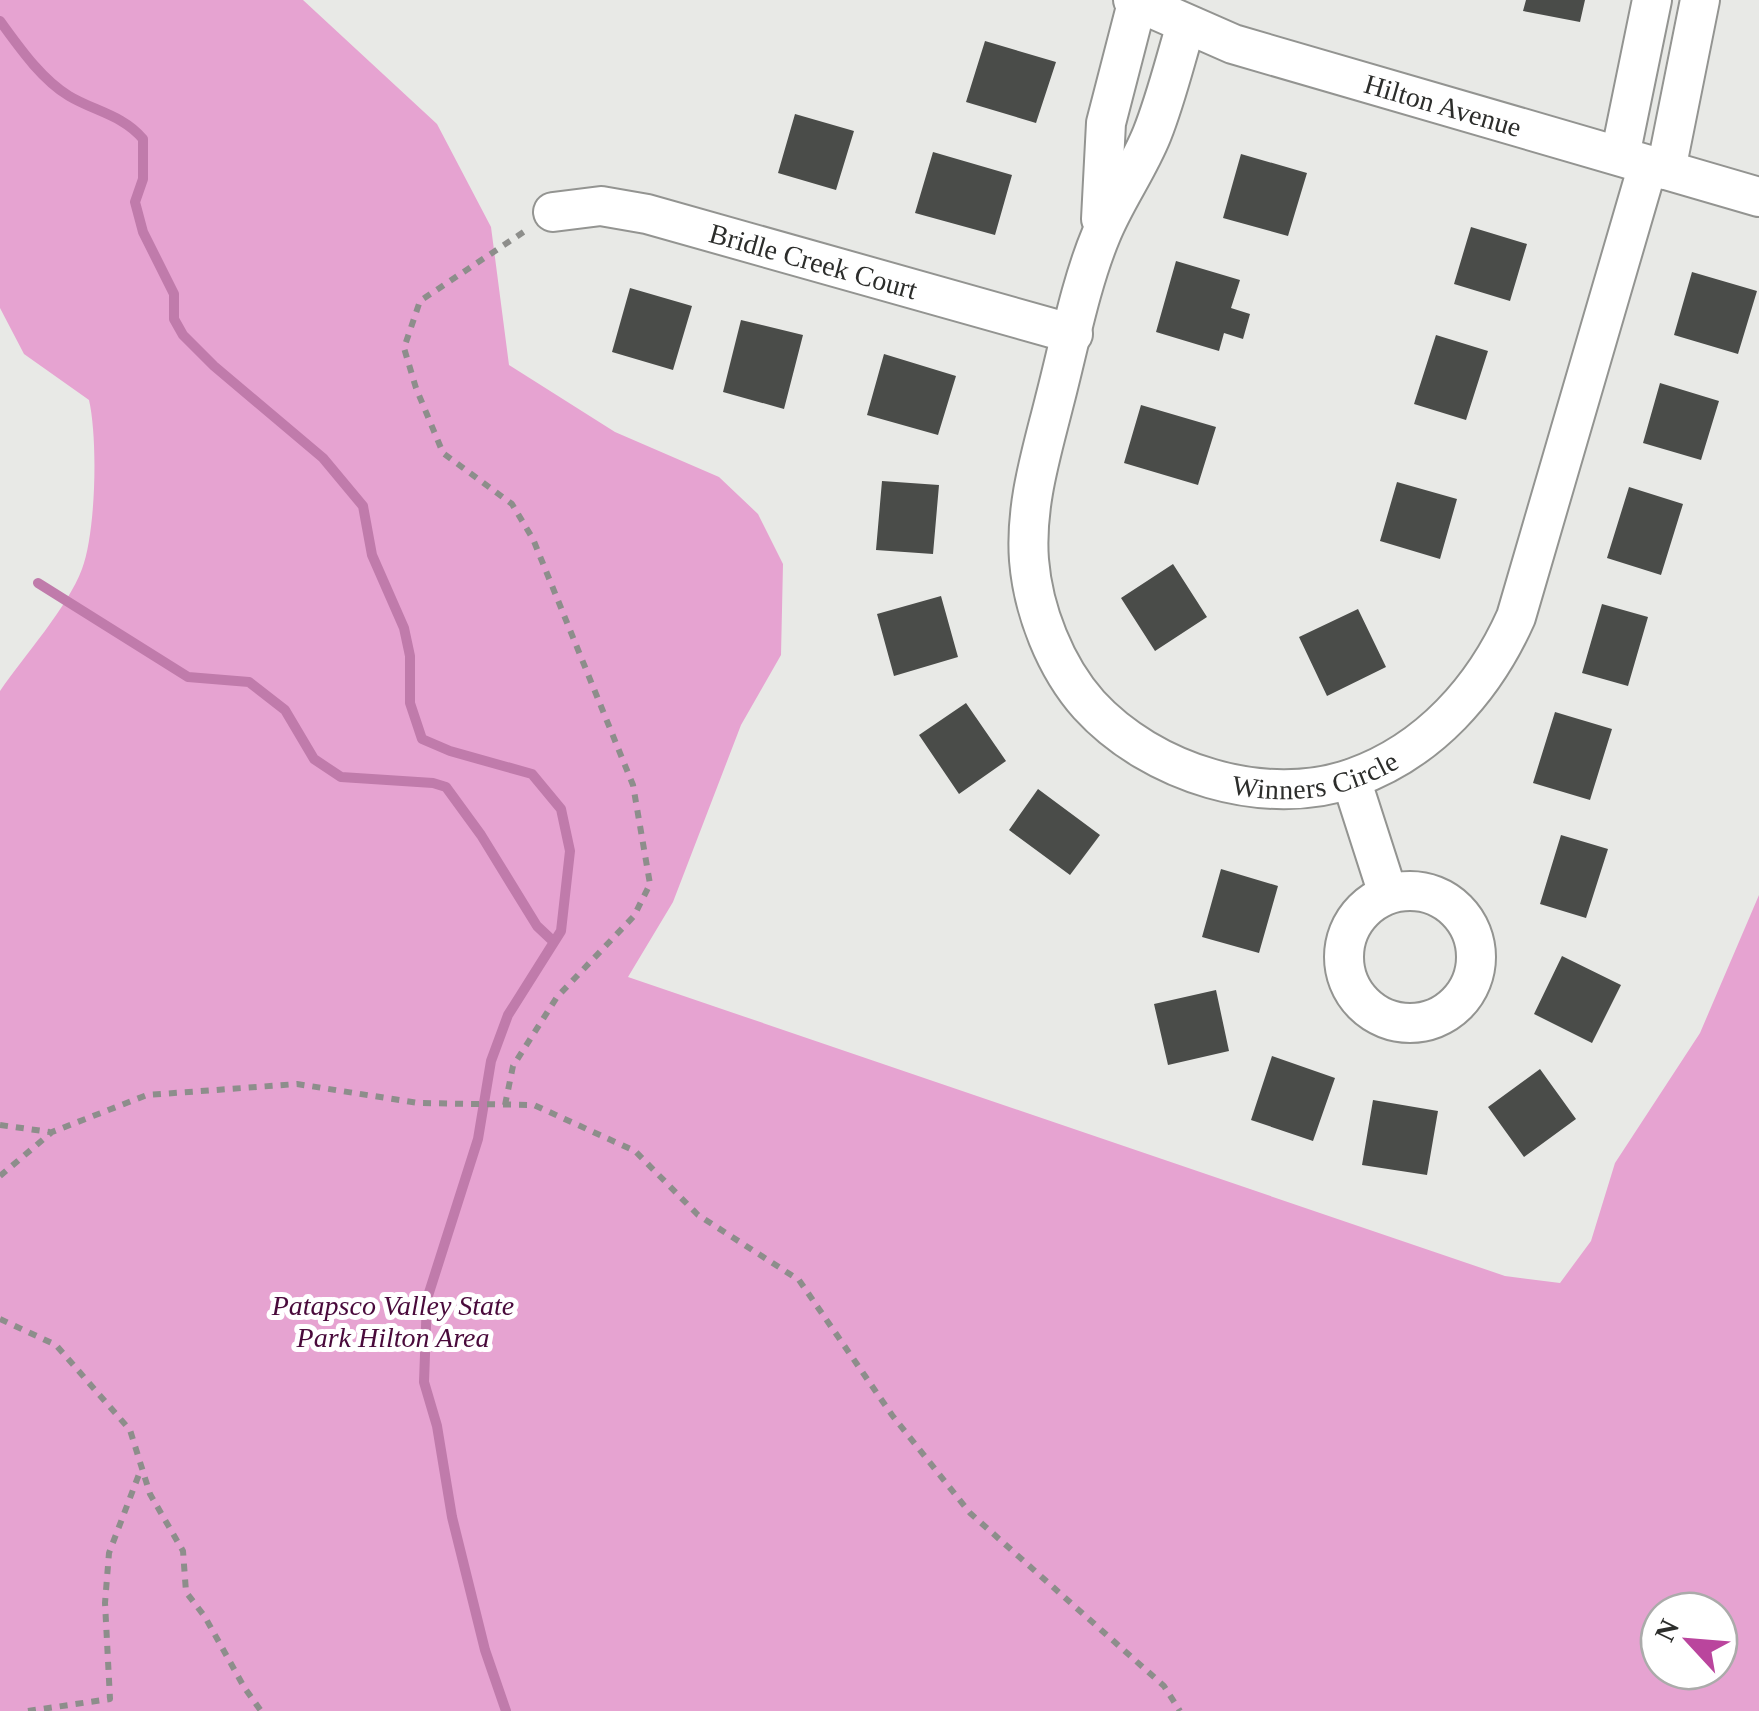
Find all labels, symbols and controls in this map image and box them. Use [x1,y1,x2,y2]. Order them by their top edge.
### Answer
street label: Hilton Avenue [1361,68,1525,143]
street label: Bridle Creek Court [706,217,921,305]
street label: Winners Circle [1230,745,1403,805]
park label: Patapsco Valley State Park Hilton Area [271,1290,514,1353]
north arrow [1639,1591,1739,1691]
text: N [1649,1614,1685,1646]

